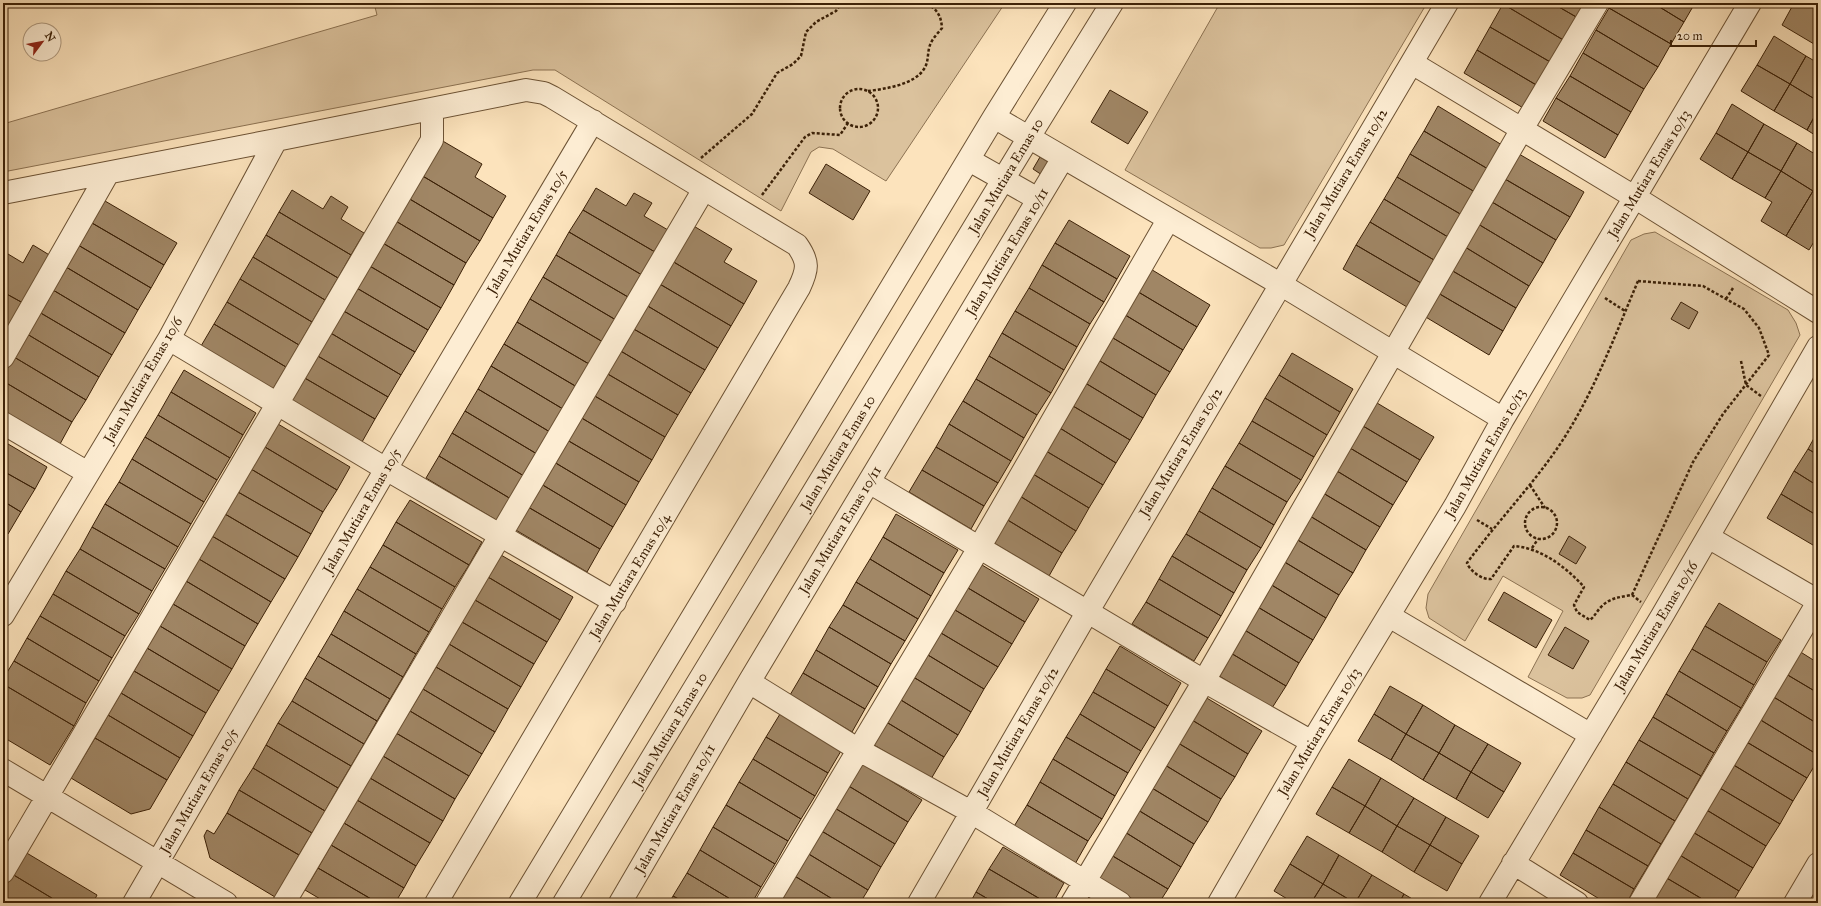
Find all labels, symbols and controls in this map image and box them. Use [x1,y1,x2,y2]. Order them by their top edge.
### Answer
north arrow [22,22,62,62]
scale bar [1671,22,1756,48]
text: 20 m [1677,29,1703,43]
text: N [42,30,58,45]
street label: Jalan Mutiara Emas 10/12 [1300,105,1392,243]
street label: Jalan Mutiara Emas 10/13 [1603,107,1695,243]
street label: Jalan Mutiara Emas 10 [964,115,1048,239]
street label: Jalan Mutiara Emas 10/5 [482,166,572,299]
street label: Jalan Mutiara Emas 10/11 [961,184,1053,321]
street label: Jalan Mutiara Emas 10/6 [99,313,187,448]
street label: Jalan Mutiara Emas 10/12 [1135,384,1227,522]
street label: Jalan Mutiara Emas 10/13 [1440,385,1530,523]
street label: Jalan Mutiara Emas 10 [796,392,880,516]
street label: Jalan Mutiara Emas 10/5 [318,445,406,579]
street label: Jalan Mutiara Emas 10/11 [794,462,886,599]
street label: Jalan Mutiara Emas 10/4 [585,509,676,644]
street label: Jalan Mutiara Emas 10/16 [1610,557,1703,696]
street label: Jalan Mutiara Emas 10/12 [973,664,1063,802]
street label: Jalan Mutiara Emas 10/13 [1273,665,1365,801]
street label: Jalan Mutiara Emas 10 [628,669,712,793]
street label: Jalan Mutiara Emas 10/5 [155,725,243,859]
street label: Jalan Mutiara Emas 10/11 [630,741,720,879]

